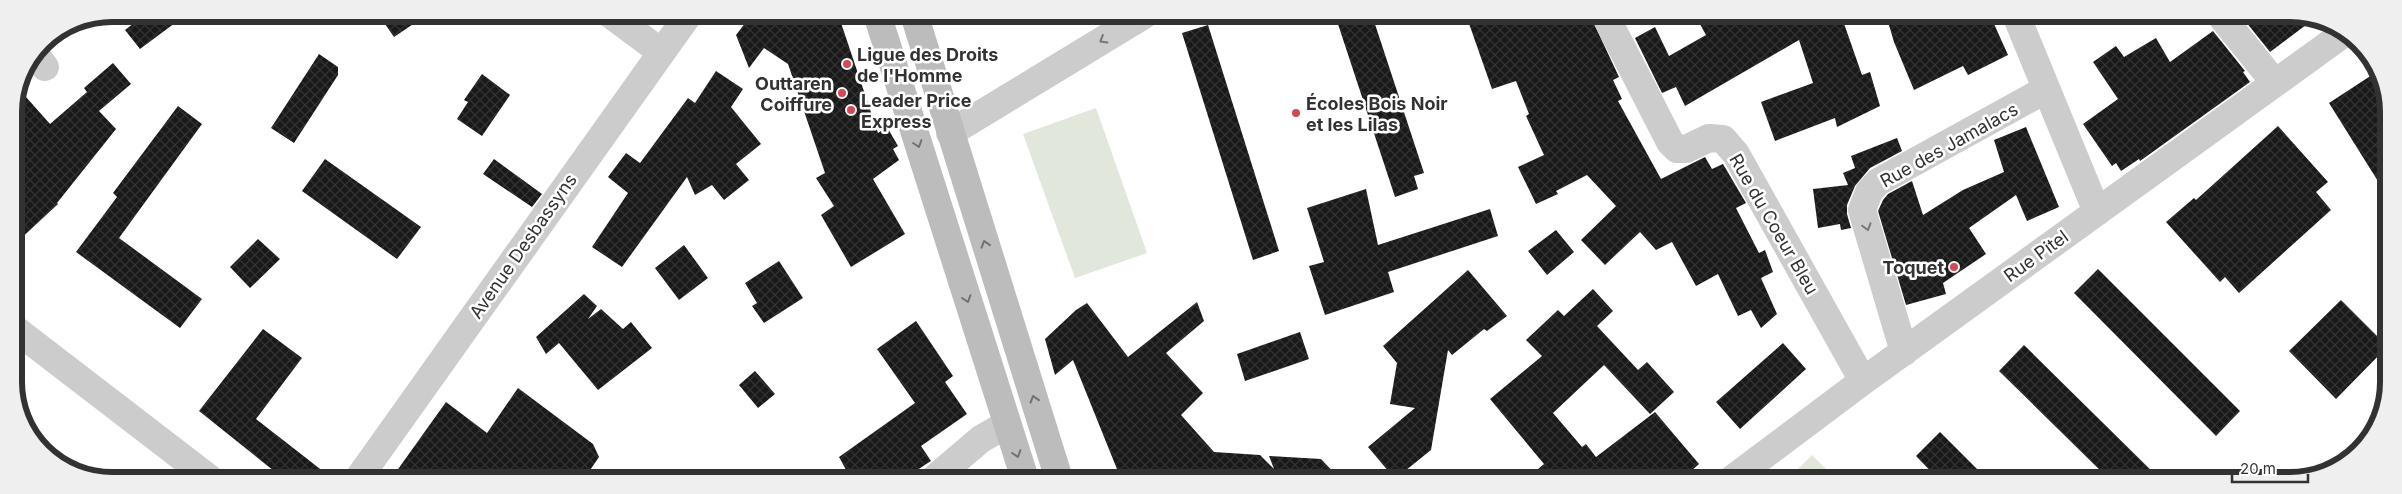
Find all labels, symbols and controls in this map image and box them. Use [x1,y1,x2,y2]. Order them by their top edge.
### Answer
one-way arrow [1099,33,1108,43]
place label: Ligue des Droits de l'Homme [857,44,998,86]
marker: Ligue des Droits de l'Homme [841,58,853,70]
place label: Outtaren Coiffure [755,73,832,115]
marker: Outtaren Coiffure [836,87,848,99]
place label: Leader Price Express [861,90,972,132]
place label: Écoles Bois Noir et les Lilas [1306,93,1448,135]
street label: Rue des Jamalacs [1876,98,2022,192]
marker: Leader Price Express [845,104,857,116]
marker: Écoles Bois Noir et les Lilas [1290,107,1302,119]
one-way arrow [913,140,923,148]
street label: Rue du Coeur Bleu [1725,150,1823,298]
street label: Avenue Desbassyns [465,170,581,322]
one-way arrow [1861,222,1871,231]
street label: Rue Pitel [2000,226,2072,286]
one-way arrow [981,240,991,249]
place label: Toquet [1882,257,1944,278]
marker: Toquet [1948,261,1960,273]
one-way arrow [962,294,972,303]
one-way arrow [1029,396,1039,404]
one-way arrow [1011,449,1021,458]
scale bar [2232,452,2308,484]
text: 20 m [2240,459,2276,478]

